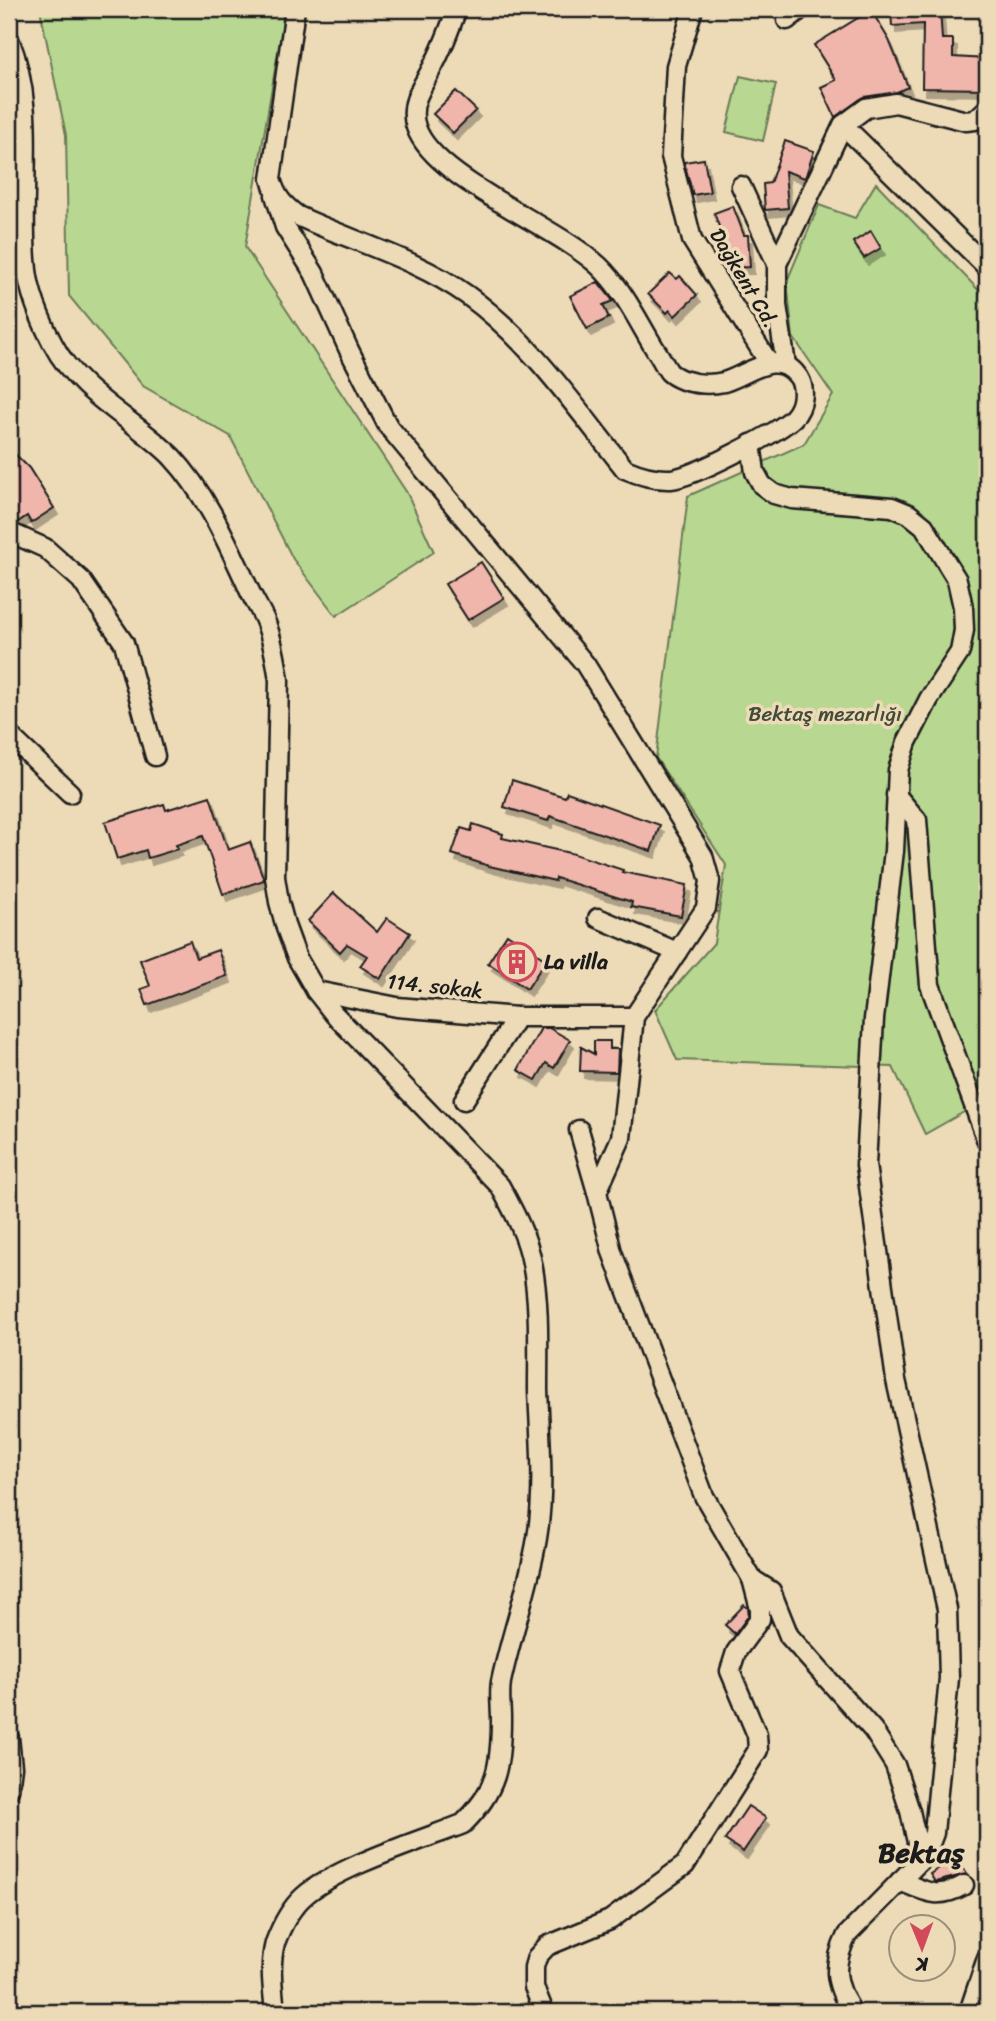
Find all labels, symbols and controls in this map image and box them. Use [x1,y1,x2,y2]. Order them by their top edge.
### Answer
street label: Dağkent Cd. [699,220,789,336]
park label: Bektaş mezarlığı [748,695,902,733]
building icon: La villa [496,941,538,983]
place label: La villa [544,943,608,981]
street label: 114. sokak [385,962,485,1010]
district label: Bektaş [878,1828,965,1877]
north arrow [888,1912,958,1982]
text: K [915,1948,929,1981]

